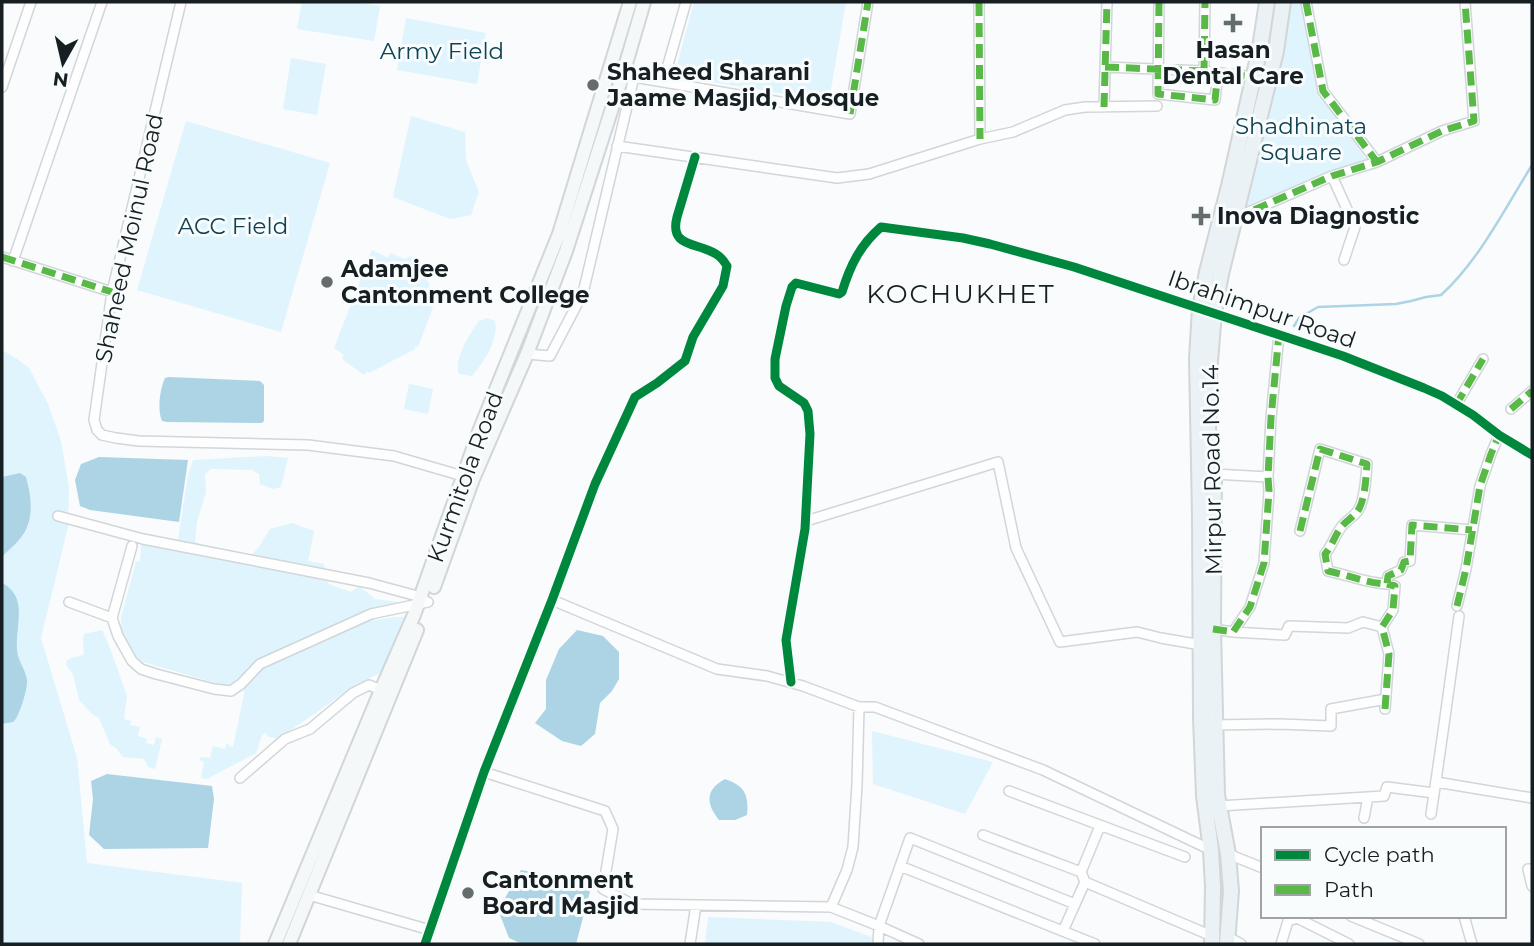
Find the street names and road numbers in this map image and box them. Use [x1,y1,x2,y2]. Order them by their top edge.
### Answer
street label: Shaheed Moinul Road [89,111,169,365]
street label: Ibrahimpur Road [1164,264,1360,354]
street label: Mirpur Road No.14 [1196,364,1228,576]
street label: Kurmitola Road [421,388,509,566]

